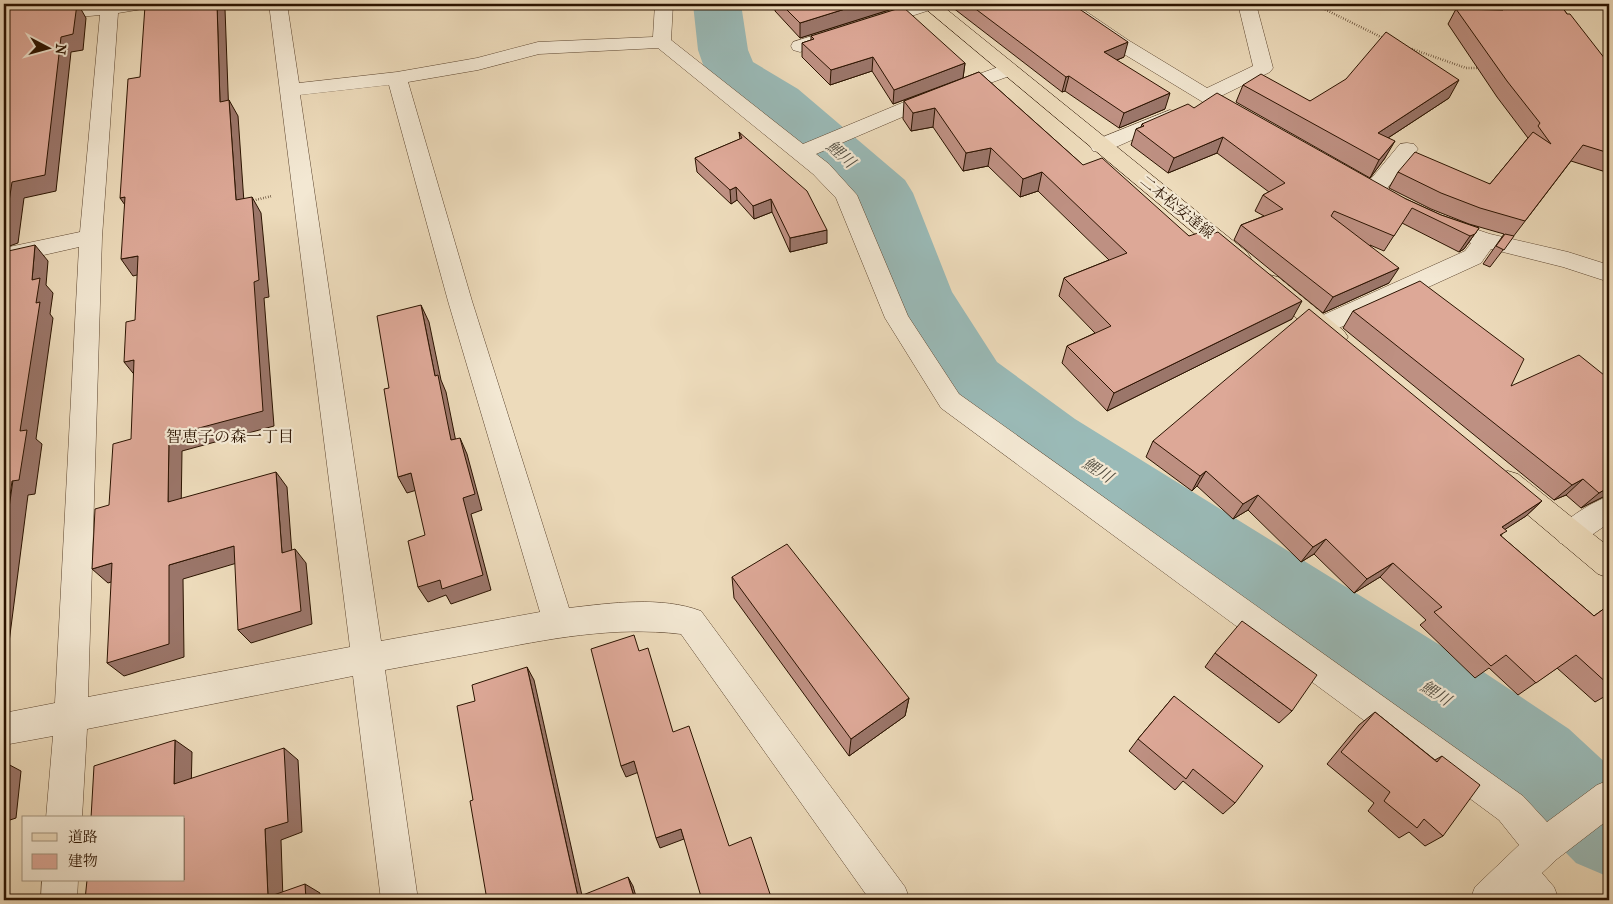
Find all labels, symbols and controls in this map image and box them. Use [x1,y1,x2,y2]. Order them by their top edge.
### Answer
north arrow [22,22,72,72]
text: N [51,43,69,56]
water label: 鯉川 [823,136,861,173]
street label: 二本松安達線 [1136,172,1218,242]
district label: 智恵子の森一丁目 [166,427,294,446]
water label: 鯉川 [1079,453,1118,488]
water label: 鯉川 [1417,676,1456,711]
legend [22,816,185,882]
text: 道路 [68,828,98,846]
text: 建物 [68,852,98,870]

